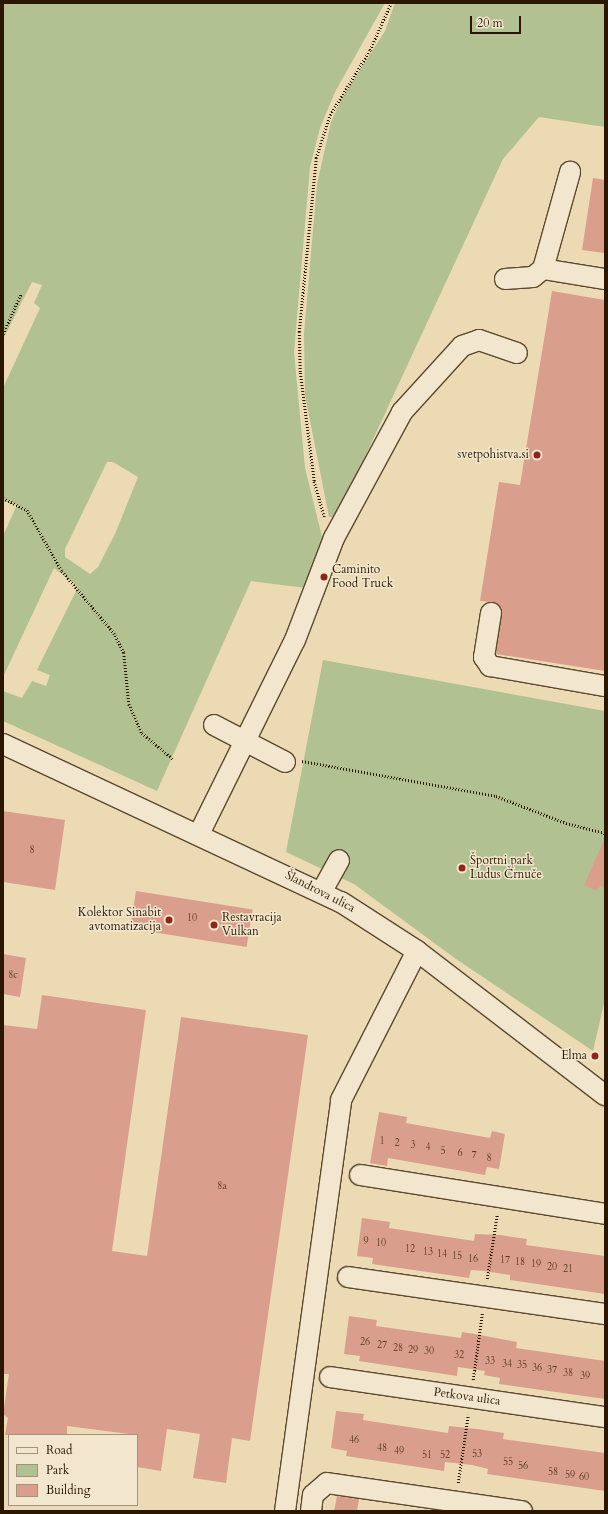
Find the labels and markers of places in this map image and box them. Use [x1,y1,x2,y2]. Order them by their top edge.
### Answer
place label: svetpohistva.si [457,448,529,462]
marker: svetpohistva.si [532,450,542,460]
place label: Caminito Food Truck [332,563,393,591]
marker: Caminito Food Truck [319,572,329,582]
place label: Športni park Ludus Črnuče [470,854,542,882]
marker: Športni park Ludus Črnuče [457,863,467,873]
place label: Kolektor Sinabit avtomatizacija [78,906,161,934]
place label: Restavracija Vulkan [222,911,282,939]
marker: Kolektor Sinabit avtomatizacija [164,915,174,925]
marker: Restavracija Vulkan [209,920,219,930]
place label: Elma [561,1049,587,1063]
marker: Elma [590,1051,600,1061]

